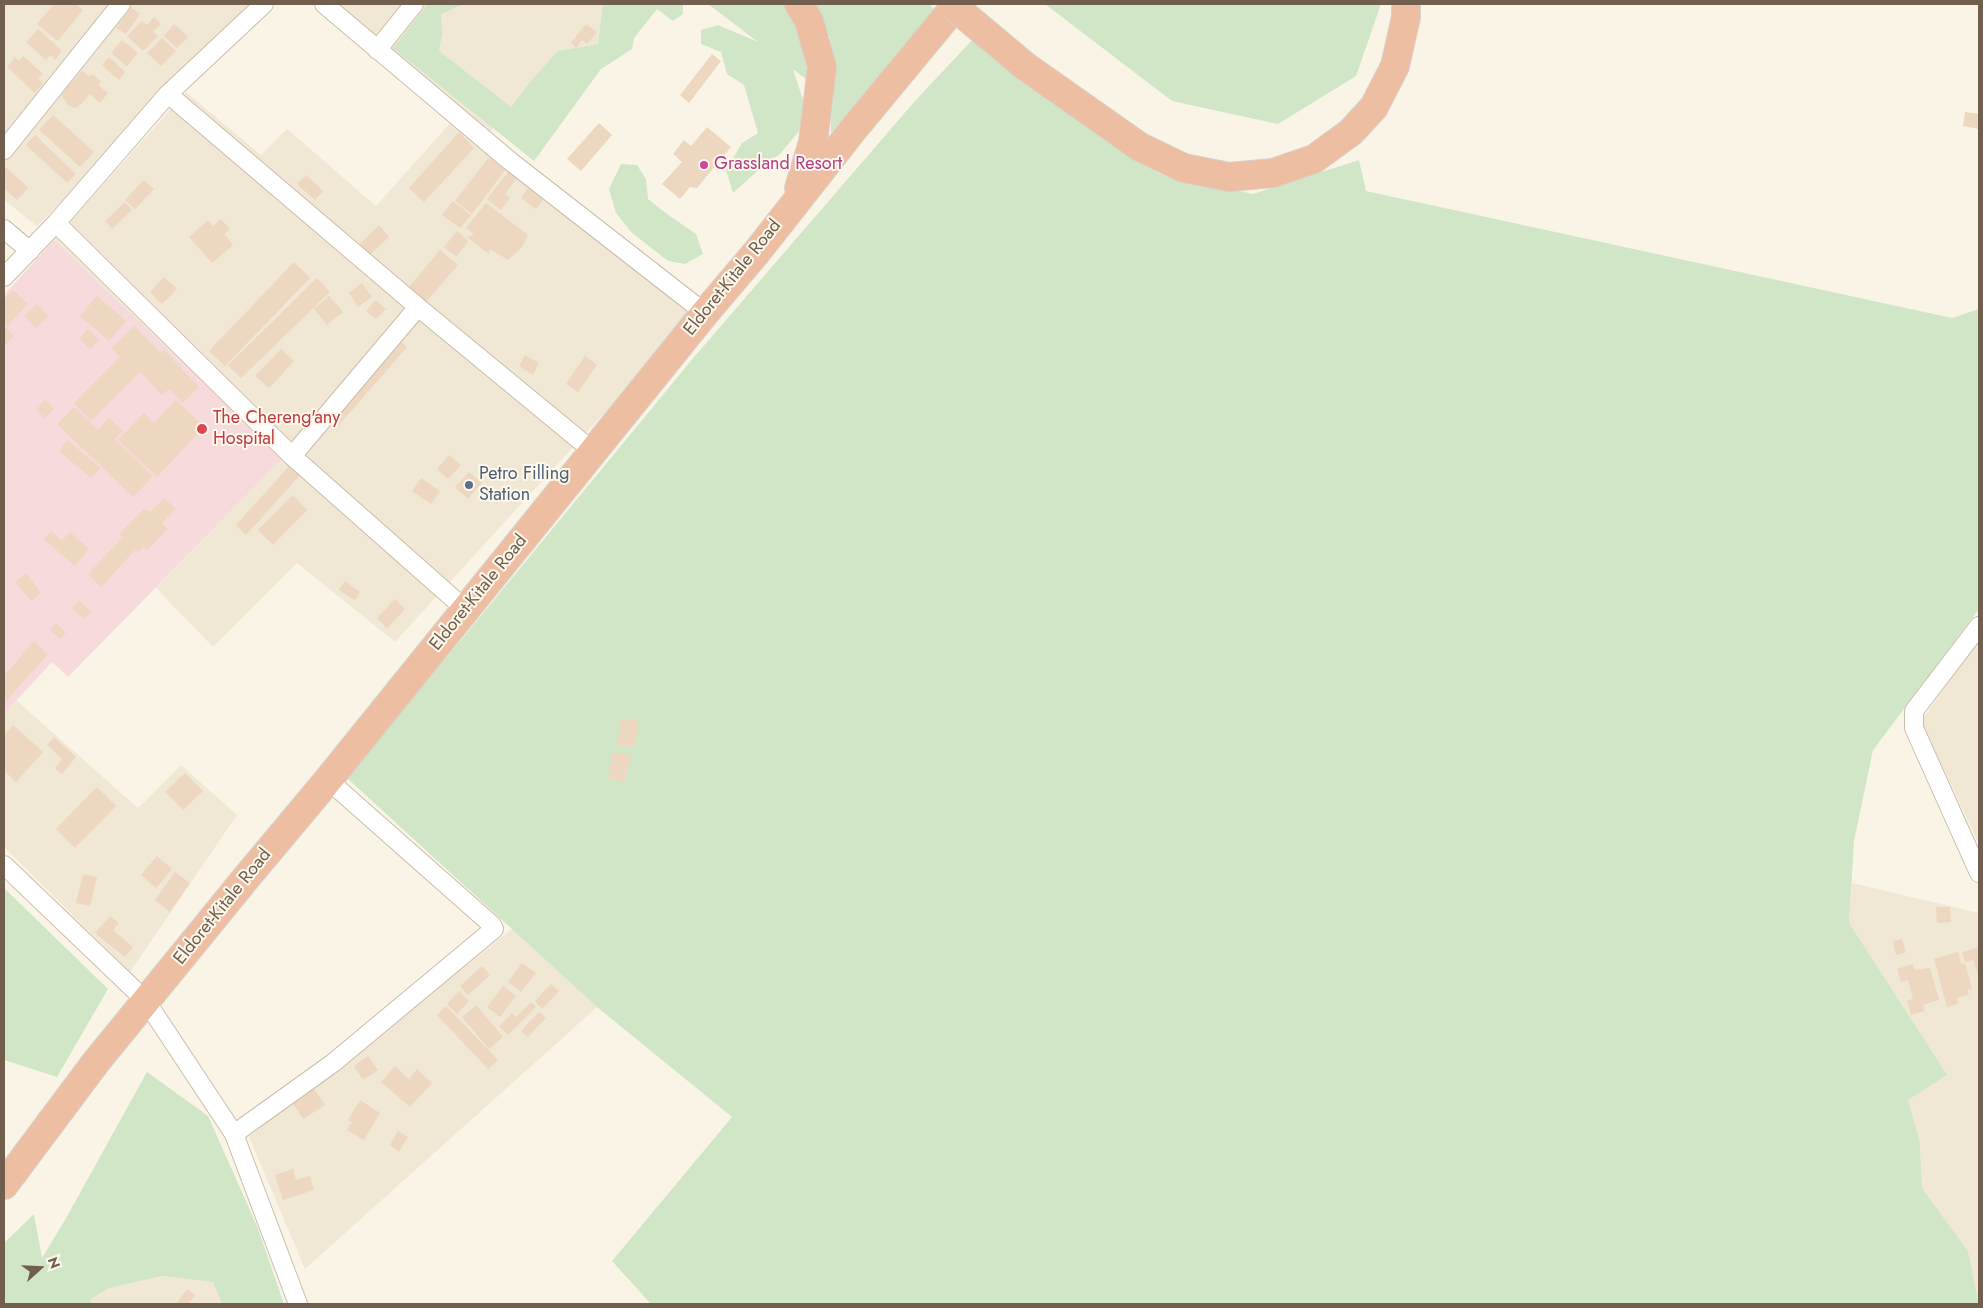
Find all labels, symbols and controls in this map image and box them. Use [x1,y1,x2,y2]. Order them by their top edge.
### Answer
place label: Grassland Resort [714,154,842,176]
marker: Grassland Resort [698,159,710,171]
street label: Eldoret-Kitale Road [680,216,786,340]
place label: The Chereng'any Hospital [213,408,340,450]
marker: The Chereng'any Hospital [195,422,209,436]
place label: Petro Filling Station [479,464,569,506]
marker: Petro Filling Station [463,479,475,491]
street label: Eldoret-Kitale Road [426,531,532,655]
street label: Eldoret-Kitale Road [170,845,276,969]
north arrow [15,1243,65,1293]
text: N [43,1254,65,1272]

